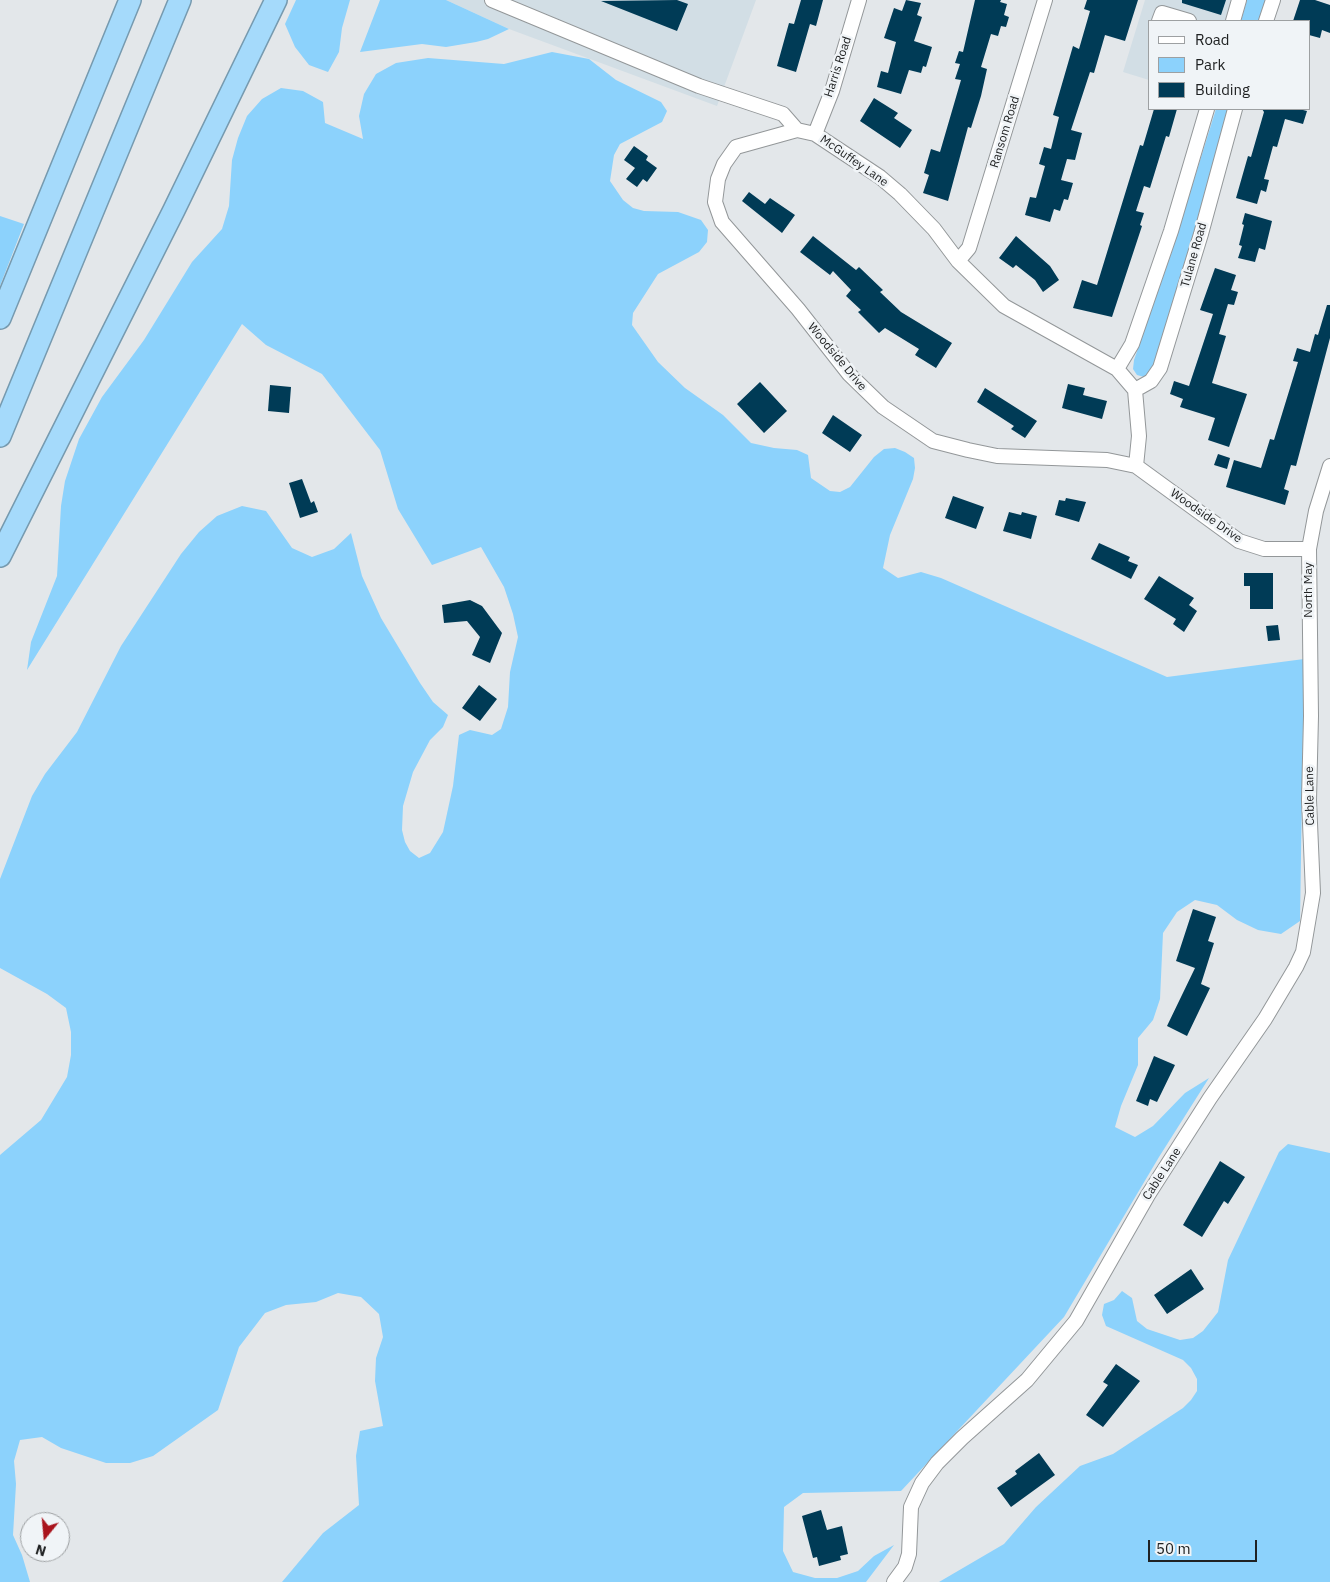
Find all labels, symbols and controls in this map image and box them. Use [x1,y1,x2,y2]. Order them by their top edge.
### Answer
legend [1148,20,1310,110]
text: Road [1195,30,1230,49]
street label: Harris Road [821,35,855,99]
text: Park [1195,55,1225,74]
text: Building [1195,80,1250,99]
street label: Ransom Road [987,94,1023,170]
street label: McGuffey Lane [817,132,891,190]
street label: Tulane Road [1178,221,1210,289]
street label: Woodside Drive [804,320,870,394]
street label: Woodside Drive [1167,486,1245,546]
street label: North May [1302,562,1316,618]
street label: Cable Lane [1302,766,1318,826]
street label: Cable Lane [1140,1145,1184,1203]
north arrow [20,1512,70,1562]
scale bar [1150,1530,1259,1562]
text: 50 m [1156,1539,1191,1558]
text: N [33,1540,48,1560]

